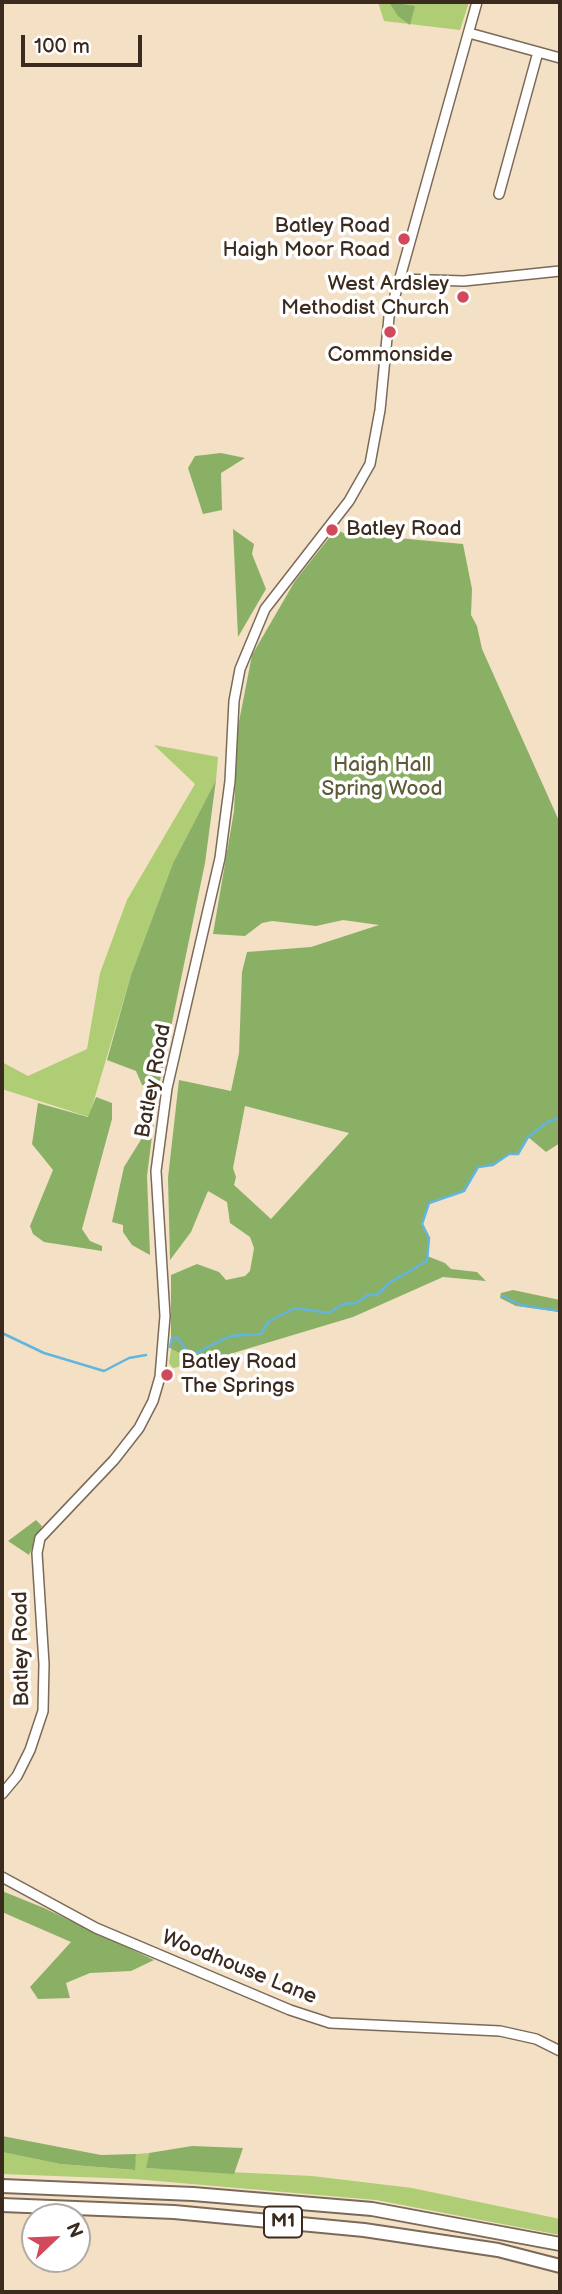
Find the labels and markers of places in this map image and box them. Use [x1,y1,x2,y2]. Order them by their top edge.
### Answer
place label: Batley Road Haigh Moor Road [222,214,390,264]
marker: Batley Road Haigh Moor Road [396,231,412,247]
place label: West Ardsley Methodist Church [281,272,449,322]
marker: West Ardsley Methodist Church [455,289,471,305]
marker: Commonside [382,324,398,340]
place label: Commonside [327,343,453,369]
place label: Batley Road [346,517,461,543]
marker: Batley Road [324,522,340,538]
place label: Batley Road The Springs [181,1350,296,1400]
marker: Batley Road The Springs [159,1367,175,1383]

